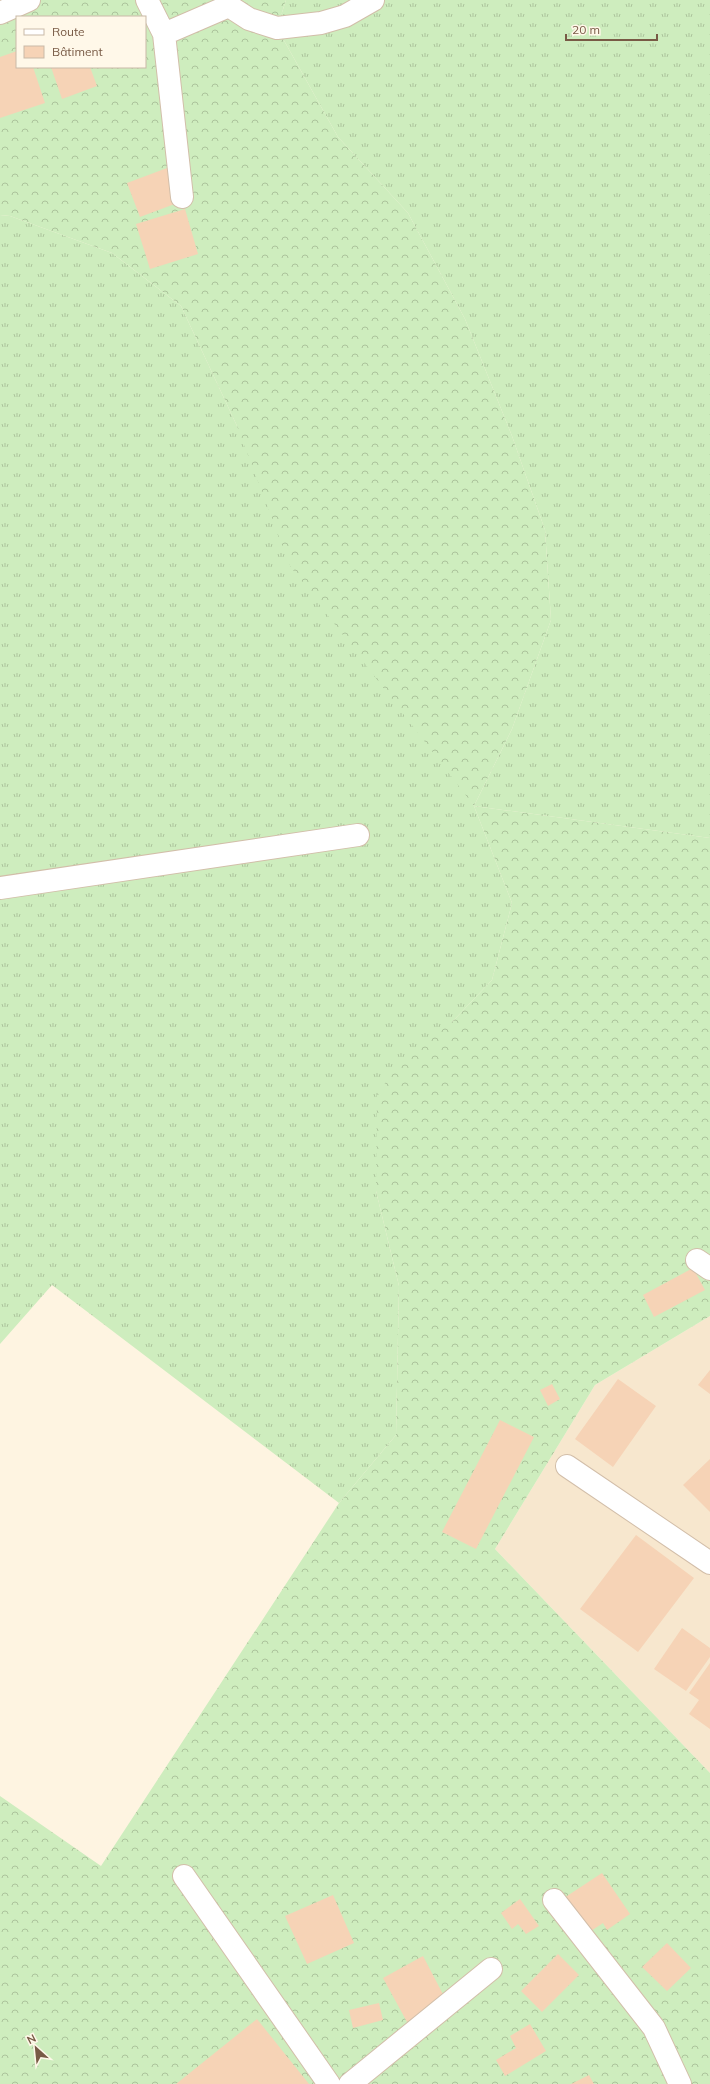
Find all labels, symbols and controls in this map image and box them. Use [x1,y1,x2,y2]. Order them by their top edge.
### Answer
legend [16,16,146,68]
scale bar [566,16,657,42]
text: 20 m [572,22,600,37]
text: Route [52,24,85,39]
text: Bâtiment [52,44,103,59]
north arrow [16,2028,56,2068]
text: N [25,2031,38,2047]

